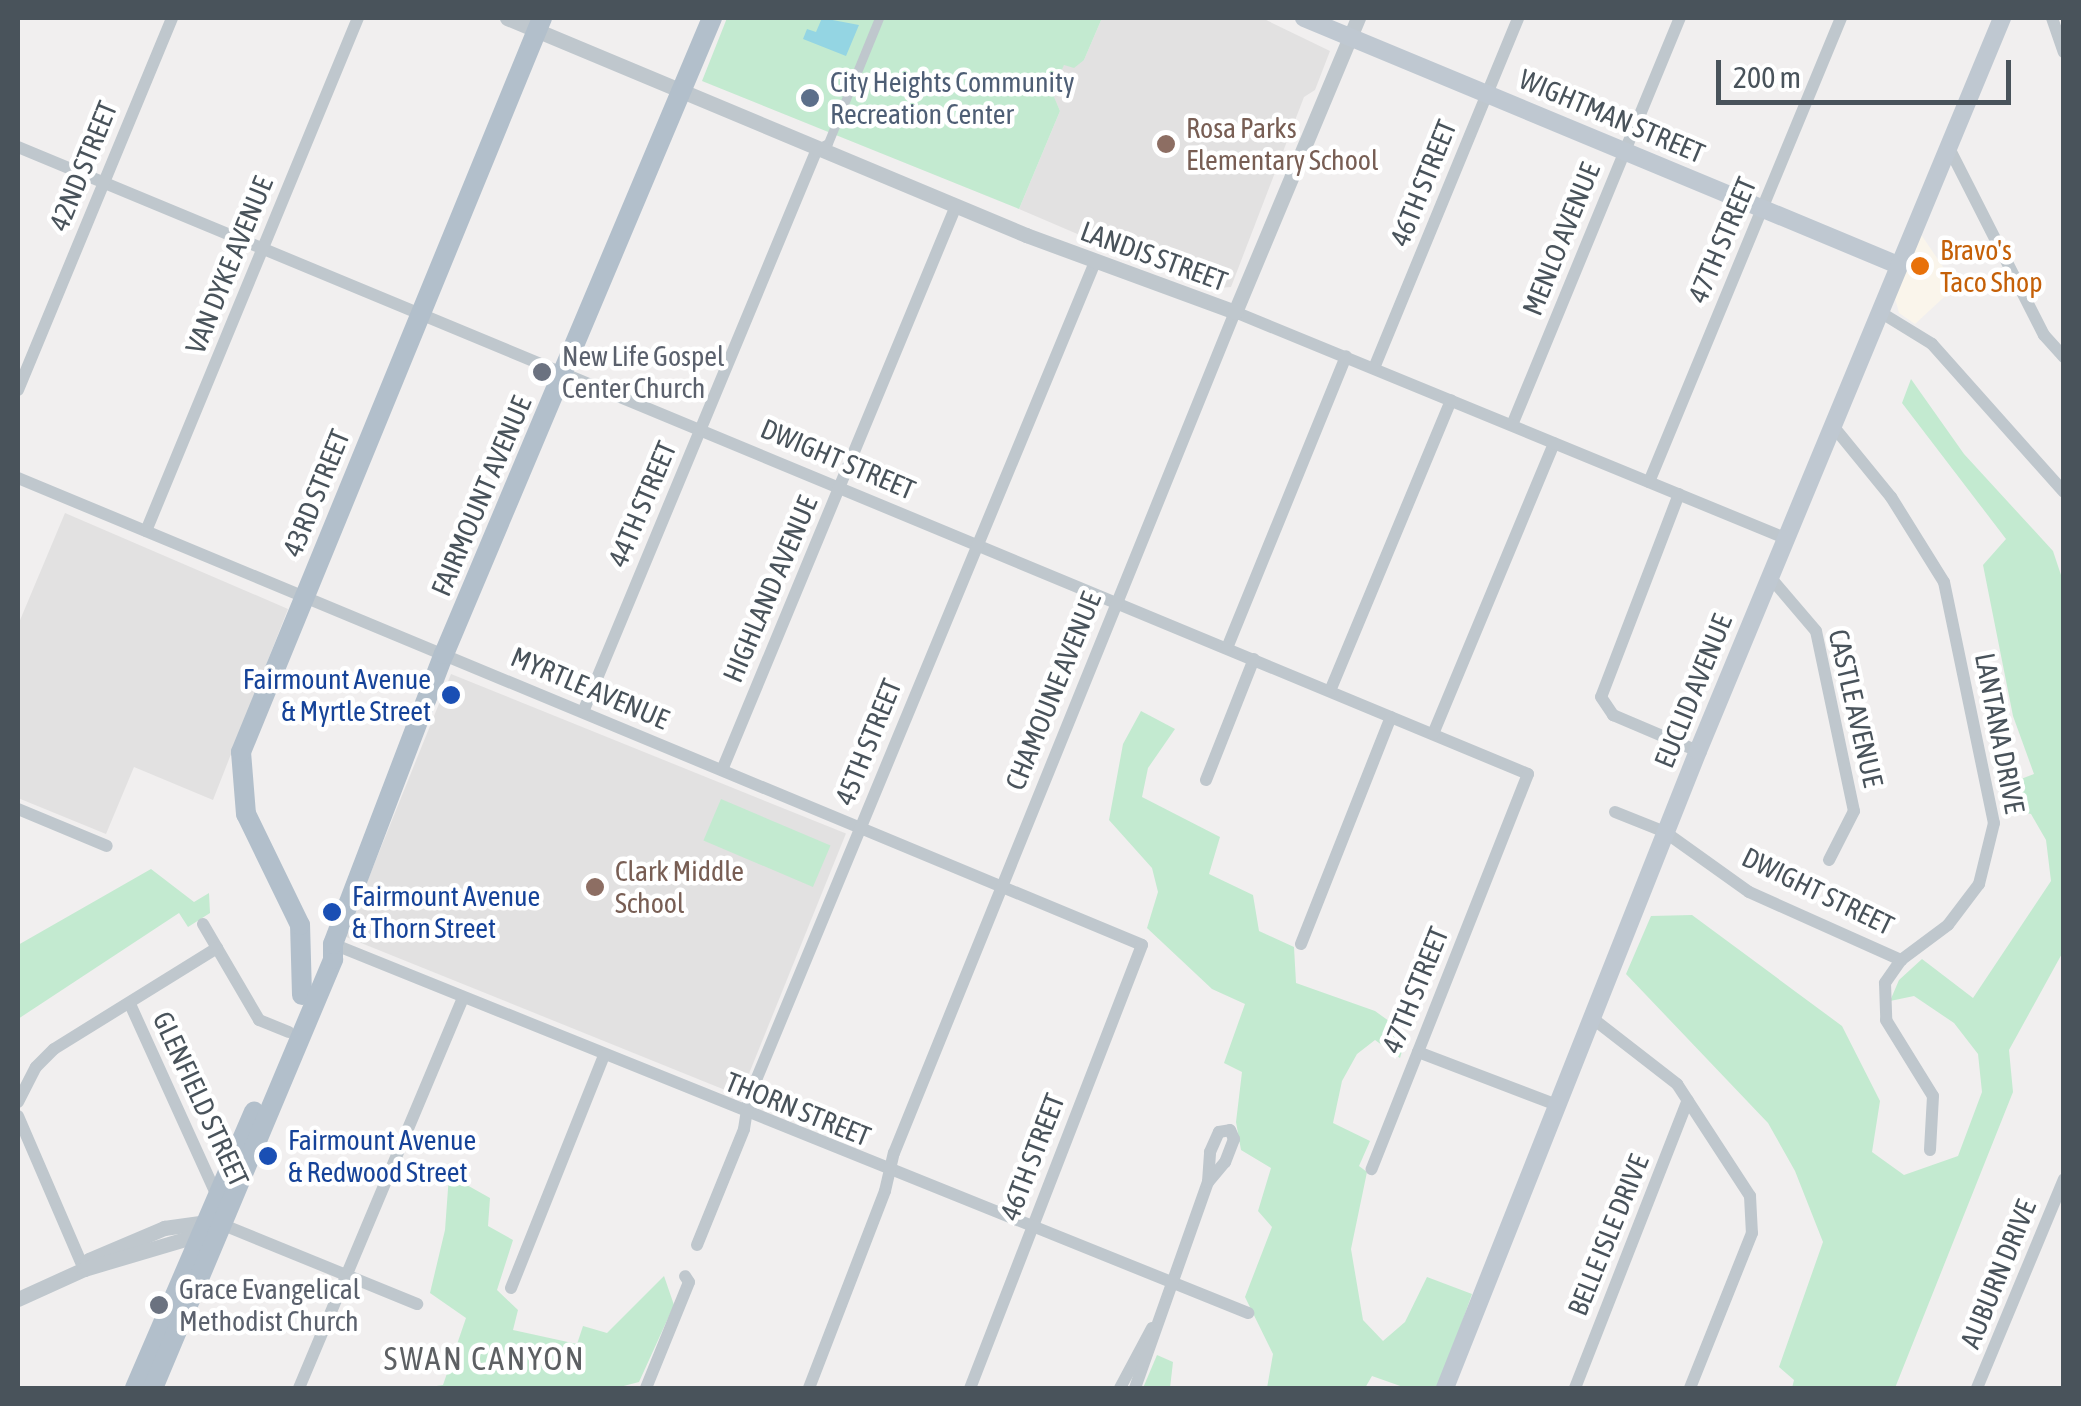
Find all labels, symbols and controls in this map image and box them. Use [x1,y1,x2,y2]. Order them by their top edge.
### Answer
scale bar [1721,40,2016,102]
text: 200 m [1733,60,1801,94]
street label: WIGHTMAN STREET [1514,62,1710,170]
place label: City Heights Community Recreation Center [830,65,1075,131]
marker: City Heights Community Recreation Center [799,87,821,109]
street label: 42ND STREET [42,96,124,236]
place label: Rosa Parks Elementary School [1186,111,1378,177]
street label: 46TH STREET [1383,115,1463,251]
marker: Rosa Parks Elementary School [1155,133,1177,155]
street label: MENLO AVENUE [1515,158,1607,320]
street label: VAN DYKE AVENUE [178,172,280,358]
street label: 47TH STREET [1681,172,1763,308]
street label: LANDIS STREET [1076,214,1232,298]
place label: Bravo's Taco Shop [1940,233,2042,299]
marker: Bravo's Taco Shop [1909,255,1931,277]
place label: New Life Gospel Center Church [562,339,724,405]
marker: New Life Gospel Center Church [531,361,553,383]
street label: FAIRMOUNT AVENUE [424,391,538,601]
street label: DWIGHT STREET [756,411,920,507]
street label: 43RD STREET [275,425,357,561]
street label: 44TH STREET [601,436,683,572]
street label: HIGHLAND AVENUE [716,491,824,687]
street label: CHAMOUNE AVENUE [998,587,1108,795]
street label: EUCLID AVENUE [1647,609,1739,773]
street label: CASTLE AVENUE [1822,626,1890,790]
street label: MYRTLE AVENUE [506,640,674,736]
street label: LANTANA DRIVE [1968,650,2032,816]
place label: Fairmount Avenue & Myrtle Street [243,662,431,728]
street label: 45TH STREET [828,674,908,810]
marker: Fairmount Avenue & Myrtle Street [440,684,462,706]
street label: DWIGHT STREET [1737,840,1899,942]
place label: Clark Middle School [615,854,744,920]
marker: Clark Middle School [584,876,606,898]
place label: Fairmount Avenue & Thorn Street [352,879,540,945]
marker: Fairmount Avenue & Thorn Street [321,901,343,923]
street label: 47TH STREET [1375,922,1455,1058]
street label: GLENFIELD STREET [146,1006,256,1192]
street label: THORN STREET [721,1065,875,1153]
street label: 46TH STREET [992,1089,1072,1225]
place label: Fairmount Avenue & Redwood Street [288,1123,476,1189]
marker: Fairmount Avenue & Redwood Street [257,1145,279,1167]
street label: BELLE ISLE DRIVE [1560,1150,1656,1320]
street label: AUBURN DRIVE [1953,1195,2043,1353]
place label: Grace Evangelical Methodist Church [179,1272,360,1338]
marker: Grace Evangelical Methodist Church [148,1294,170,1316]
district label: SWAN CANYON [384,1340,586,1378]

